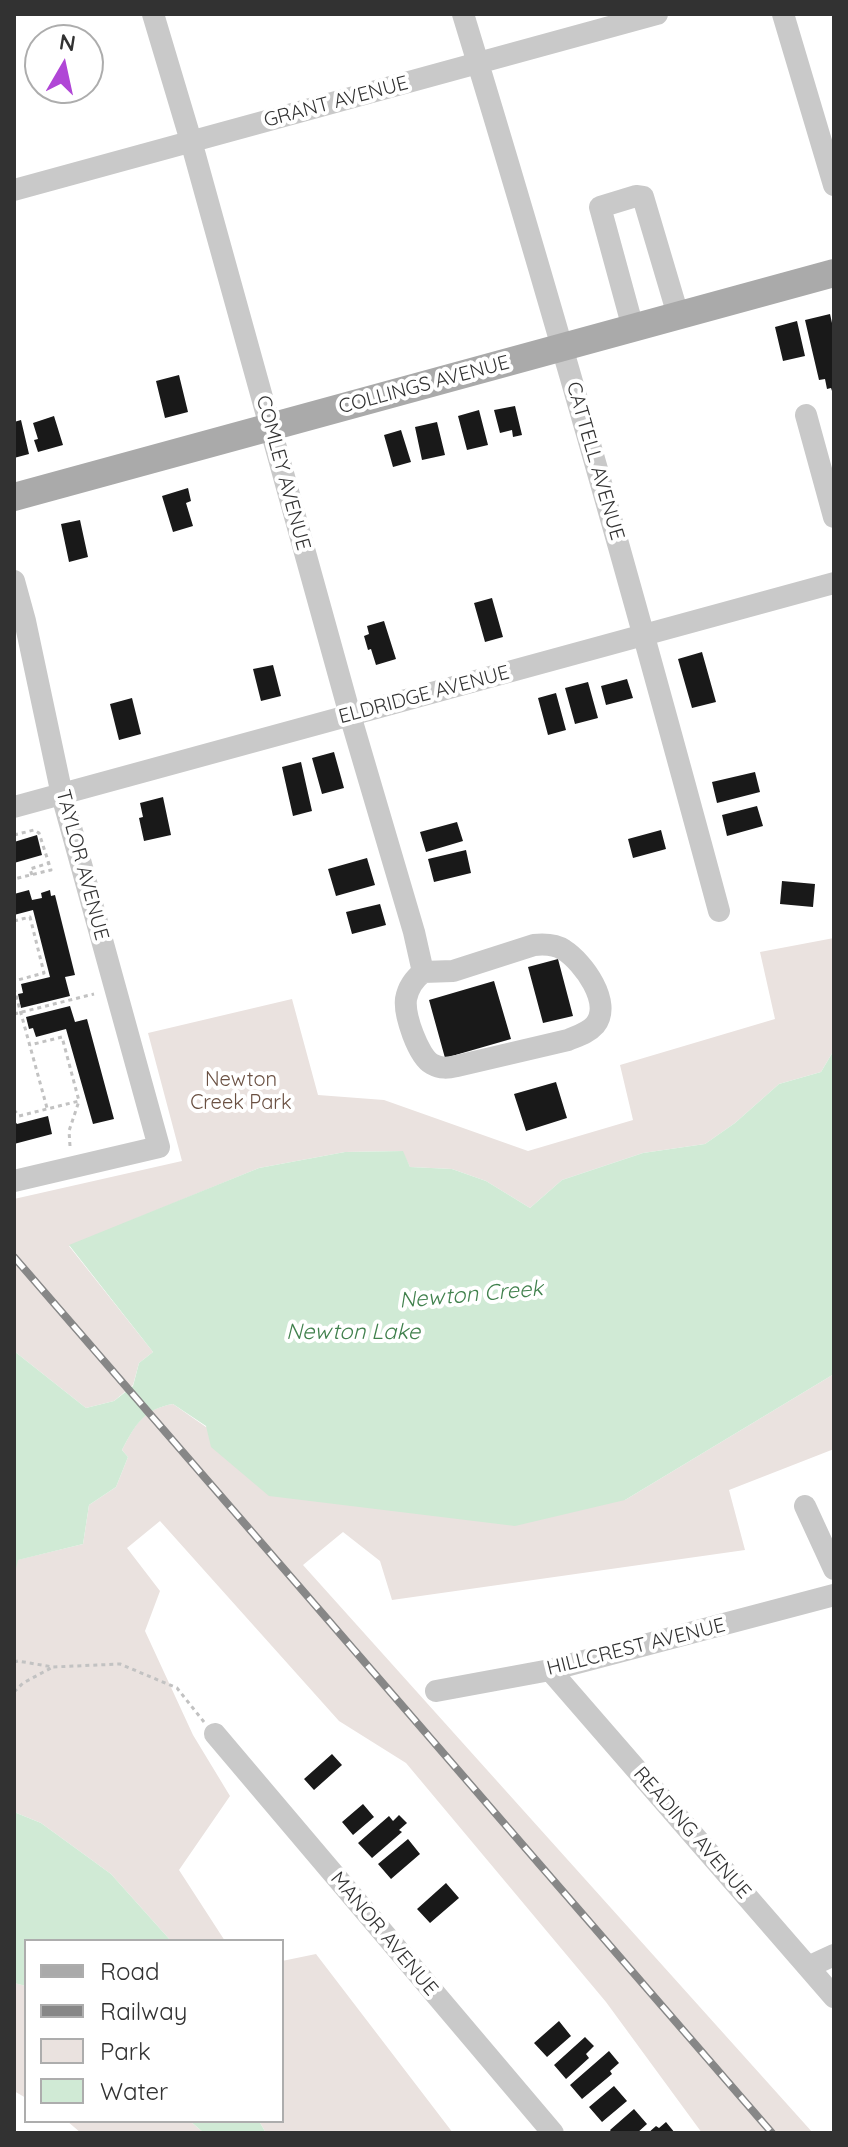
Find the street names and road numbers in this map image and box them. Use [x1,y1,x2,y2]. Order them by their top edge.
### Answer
street label: GRANT AVENUE [261,71,411,133]
street label: COLLINGS AVENUE [336,351,512,419]
street label: CATTELL AVENUE [561,379,629,543]
street label: COMLEY AVENUE [251,393,315,553]
street label: ELDRIDGE AVENUE [336,661,512,729]
street label: TAYLOR AVENUE [50,787,114,943]
street label: HILLCREST AVENUE [544,1613,728,1681]
street label: READING AVENUE [628,1762,756,1904]
street label: MANOR AVENUE [325,1867,443,2001]

